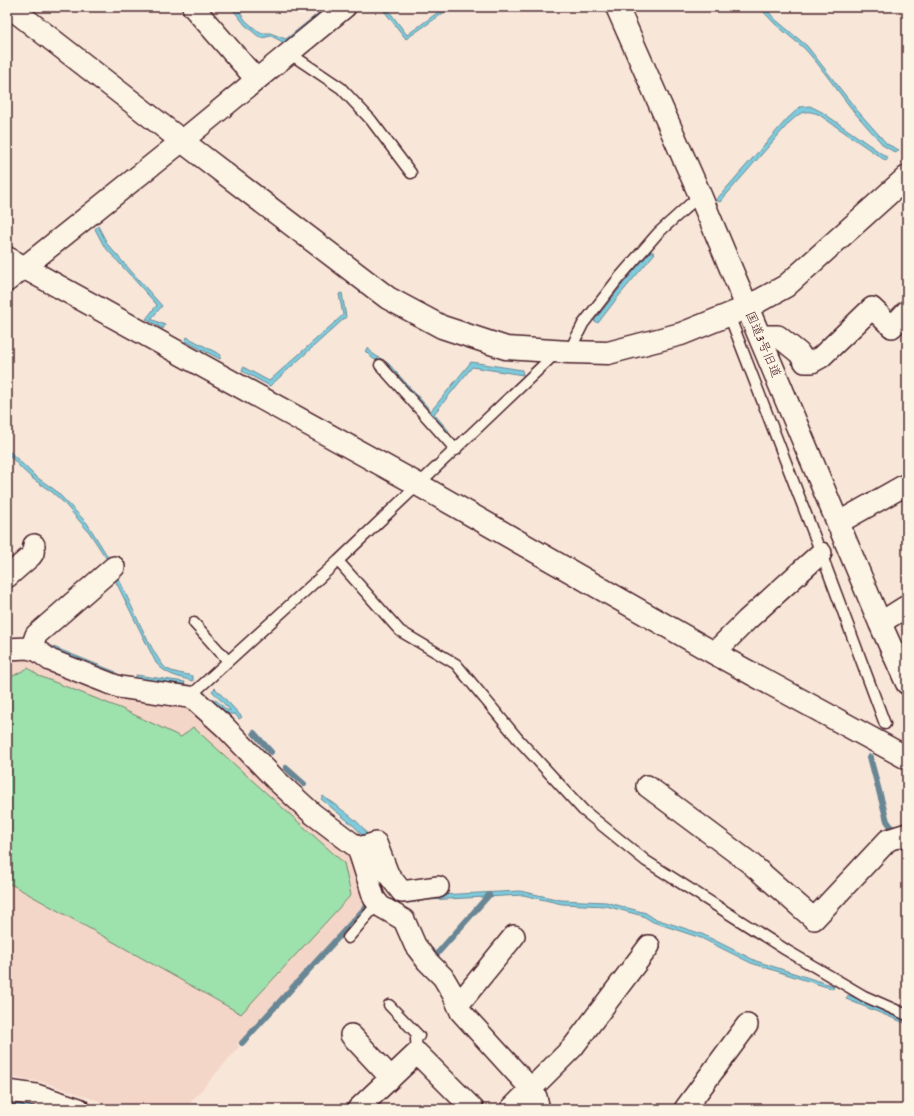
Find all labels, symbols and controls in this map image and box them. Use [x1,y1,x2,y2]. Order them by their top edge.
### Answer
street label: 国道3号旧道 [739,309,784,381]

